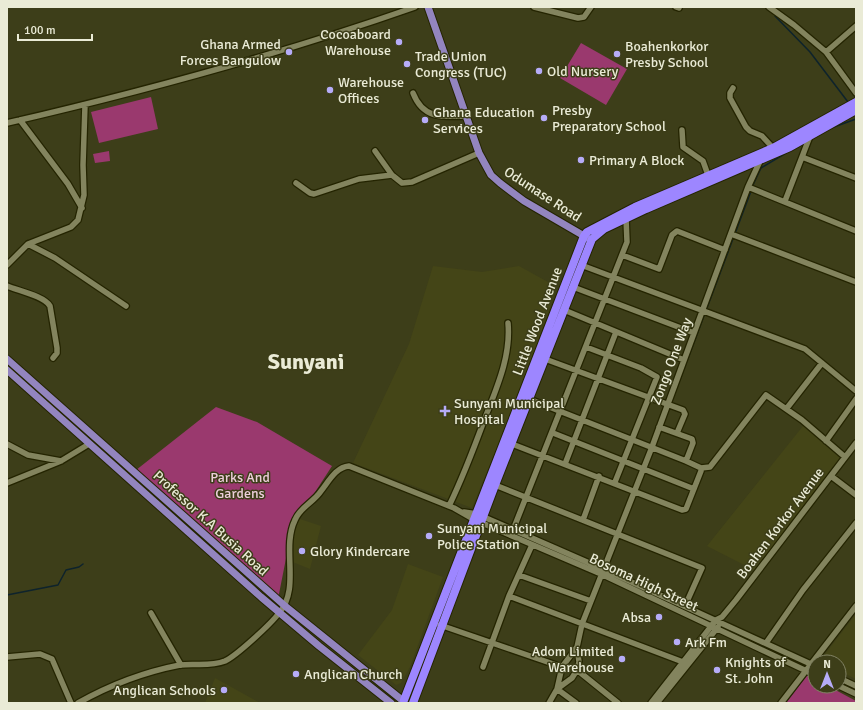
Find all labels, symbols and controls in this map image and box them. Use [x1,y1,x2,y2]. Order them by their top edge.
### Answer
scale bar [18,16,92,42]
text: 100 m [24,23,56,38]
place label: Cocoaboard Warehouse [320,26,391,59]
place label: Ghana Armed Forces Bangulow [180,36,281,69]
marker: Cocoaboard Warehouse [394,37,404,47]
place label: Boahenkorkor Presby School [625,38,709,71]
marker: Ghana Armed Forces Bangulow [284,47,294,57]
place label: Trade Union Congress (TUC) [415,48,507,81]
marker: Boahenkorkor Presby School [612,49,622,59]
marker: Trade Union Congress (TUC) [402,59,412,69]
place label: Old Nursery [547,63,619,80]
marker: Old Nursery [534,66,544,76]
place label: Warehouse Offices [338,74,404,107]
marker: Warehouse Offices [325,85,335,95]
place label: Presby Preparatory School [552,102,666,135]
place label: Ghana Education Services [433,104,535,137]
marker: Presby Preparatory School [539,113,549,123]
marker: Ghana Education Services [420,115,430,125]
place label: Primary A Block [589,152,684,169]
marker: Primary A Block [576,155,586,165]
street label: Odumase Road [501,163,585,226]
street label: Little Wood Avenue [509,265,566,378]
street label: Zongo One Way [647,315,696,407]
district label: Sunyani [268,348,344,375]
place label: Sunyani Municipal Hospital [454,395,564,428]
marker: Sunyani Municipal Hospital [439,405,451,417]
street label: Boahen Korkor Avenue [733,464,828,582]
street label: Professor K.A Busia Road [150,467,272,580]
park label: Parks And Gardens [210,469,270,502]
place label: Sunyani Municipal Police Station [437,520,547,553]
marker: Sunyani Municipal Police Station [424,531,434,541]
place label: Glory Kindercare [310,543,410,560]
marker: Glory Kindercare [297,546,307,556]
street label: Bosoma High Street [587,550,701,615]
place label: Absa [622,609,651,626]
marker: Absa [654,612,664,622]
place label: Ark Fm [685,634,727,651]
marker: Ark Fm [672,637,682,647]
place label: Adom Limited Warehouse [532,643,614,676]
marker: Adom Limited Warehouse [617,654,627,664]
place label: Knights of St. John [725,654,787,687]
north arrow [807,654,847,694]
text: N [823,658,831,671]
marker: Knights of St. John [712,665,722,675]
place label: Anglican Church [304,666,403,683]
marker: Anglican Church [291,669,301,679]
place label: Anglican Schools [113,682,216,699]
marker: Anglican Schools [219,685,229,695]

